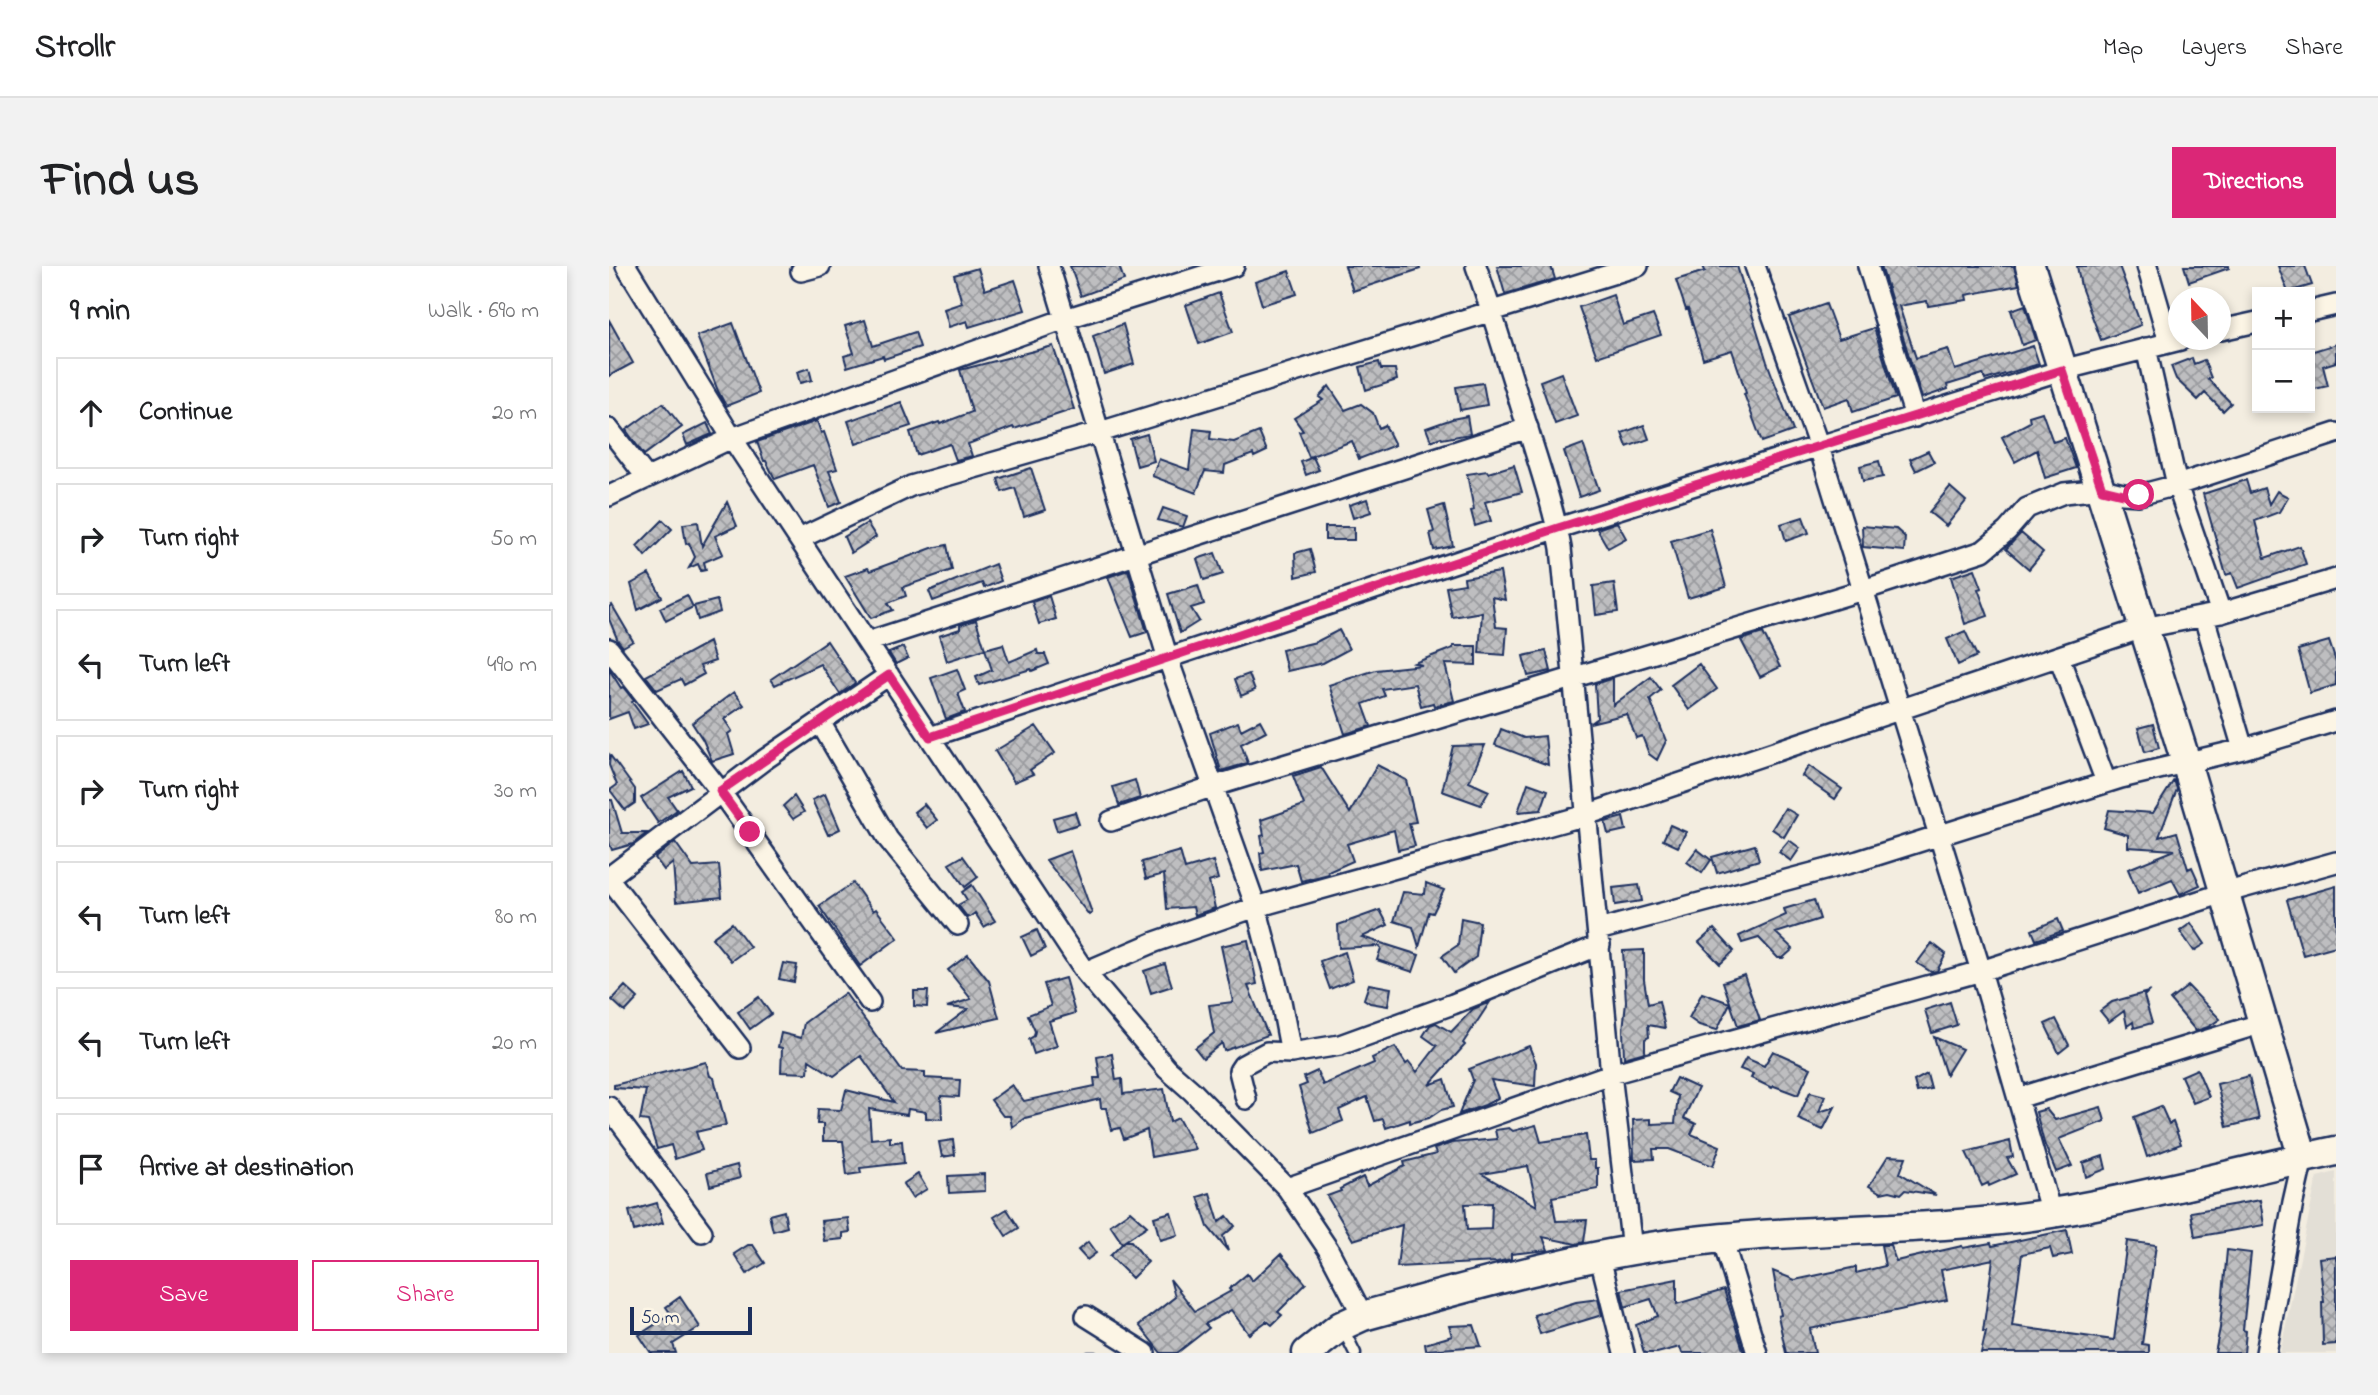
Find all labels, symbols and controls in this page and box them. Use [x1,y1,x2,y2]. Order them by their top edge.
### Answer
text: Strollr [35,24,115,72]
text: Map [2103,31,2143,66]
text: Layers [2181,31,2247,66]
text: Share [2285,31,2343,66]
text: Find us [42,146,199,218]
button: Directions [2172,147,2336,218]
north arrow [2168,287,2231,350]
map controls [2252,287,2315,413]
button: + [2252,287,2315,350]
text: 9 min [70,290,130,334]
text: Walk · 690 m [428,295,539,328]
button: − [2252,350,2315,413]
icon: ahead [72,394,110,432]
text: Continue [139,394,232,432]
text: 20 m [492,397,537,430]
route start [2123,479,2154,510]
icon: right [72,520,110,558]
text: Turn right [139,520,239,558]
text: 50 m [490,523,537,556]
icon: left [72,646,110,684]
text: Turn left [139,646,230,684]
text: 490 m [487,649,537,682]
icon: right [72,772,110,810]
text: Turn right [139,772,239,810]
text: 30 m [494,775,537,808]
route end [734,816,765,847]
icon: left [72,898,110,936]
text: Turn left [139,898,230,936]
text: 80 m [495,901,537,934]
icon: left [72,1024,110,1062]
text: Turn left [139,1024,230,1062]
text: 20 m [492,1027,537,1060]
icon: arrive [72,1150,110,1188]
text: Arrive at destination [139,1150,354,1188]
button: Save [70,1260,298,1331]
button: Share [312,1260,539,1331]
scale bar [630,1304,753,1336]
text: 50 m [641,1305,680,1332]

